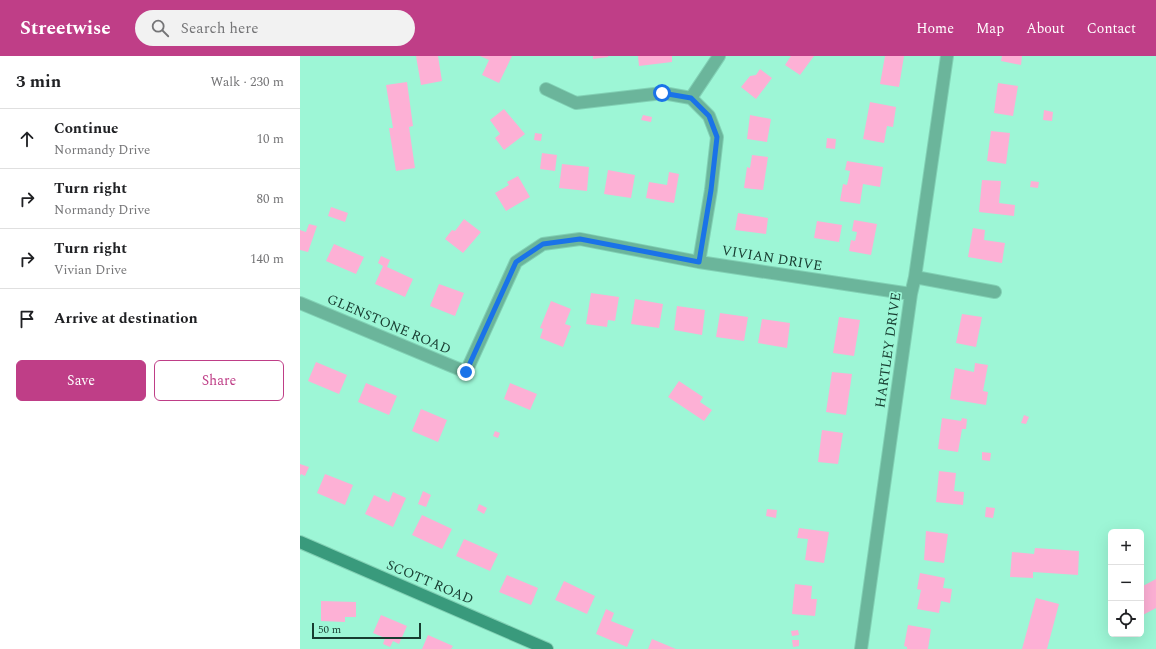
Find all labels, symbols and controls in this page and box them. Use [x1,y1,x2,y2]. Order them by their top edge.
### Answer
search box [135,10,415,46]
text: Streetwise [20,14,111,43]
icon: search [149,17,171,39]
text: Search here [181,17,259,40]
text: Home [916,18,954,39]
text: Map [976,18,1004,39]
text: About [1026,18,1065,39]
text: Contact [1087,18,1136,39]
text: 3 min [16,69,61,95]
text: Walk · 230 m [210,72,284,92]
route start [653,84,671,102]
text: Continue [54,117,119,140]
icon: ahead [16,128,38,150]
text: 10 m [257,129,284,149]
text: Normandy Drive [54,140,150,160]
text: Turn right [54,177,127,200]
icon: right [16,188,38,210]
text: 80 m [257,189,284,209]
text: Normandy Drive [54,200,150,220]
text: Turn right [54,237,127,260]
street label: VIVIAN DRIVE [720,240,824,276]
icon: right [16,248,38,270]
text: 140 m [250,249,284,269]
text: Vivian Drive [54,260,127,280]
street label: GLENSTONE ROAD [324,288,454,360]
street label: HARTLEY DRIVE [869,291,907,409]
text: Arrive at destination [54,307,198,330]
icon: arrive [16,308,38,330]
button: Save [16,360,146,401]
button: Share [154,360,284,401]
route end [457,363,475,381]
map controls [1108,529,1144,637]
button: + [1108,529,1144,565]
street label: SCOTT ROAD [383,554,477,610]
button: − [1108,565,1144,601]
button: locate [1108,601,1144,637]
scale bar [312,621,421,640]
text: 50 m [318,621,341,638]

